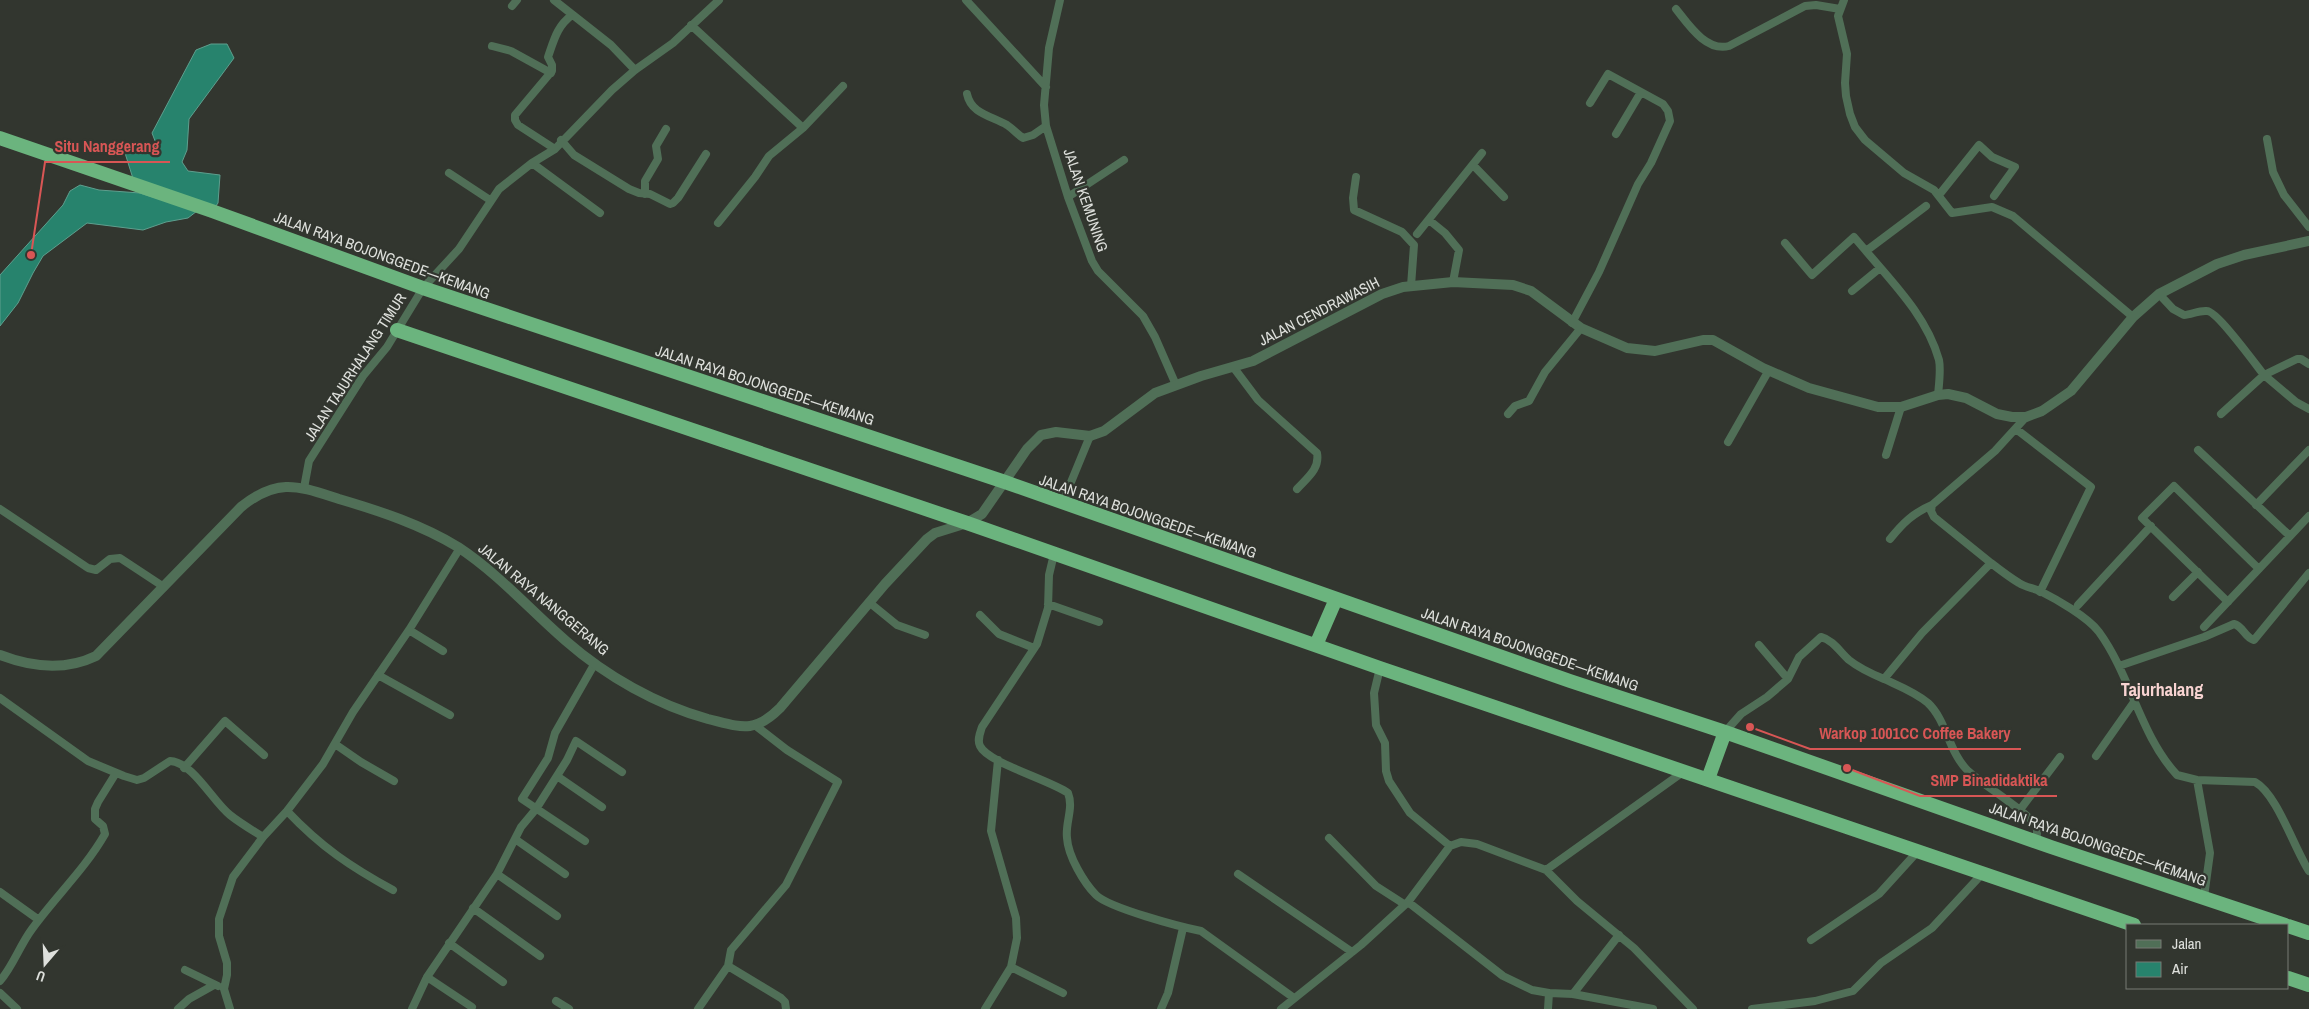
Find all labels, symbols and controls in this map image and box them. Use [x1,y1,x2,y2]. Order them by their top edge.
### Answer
callout: Situ Nanggerang [45,131,170,162]
text: Situ Nanggerang [55,135,159,157]
street label: JALAN KEMUNING [1058,146,1114,254]
street label: JALAN RAYA BOJONGGEDE—KEMANG [271,206,493,304]
street label: JALAN CENDRAWASIH [1255,271,1383,351]
street label: JALAN TAJURHALANG TIMUR [299,289,411,445]
street label: JALAN RAYA BOJONGGEDE—KEMANG [653,340,877,430]
street label: JALAN RAYA BOJONGGEDE—KEMANG [1037,469,1259,563]
street label: JALAN RAYA NANGGERANG [474,538,614,660]
street label: JALAN RAYA BOJONGGEDE—KEMANG [1419,602,1641,696]
district label: Tajurhalang [2121,677,2203,702]
callout: Warkop 1001CC Coffee Bakery [1810,718,2021,749]
text: Warkop 1001CC Coffee Bakery [1819,722,2011,744]
callout: SMP Binadidaktika [1920,765,2057,796]
text: SMP Binadidaktika [1930,769,2048,791]
street label: JALAN RAYA BOJONGGEDE—KEMANG [1987,797,2209,891]
legend [2126,924,2289,989]
text: Jalan [2172,933,2201,954]
north arrow [20,939,70,989]
text: Air [2171,958,2188,979]
text: U [34,966,48,986]

